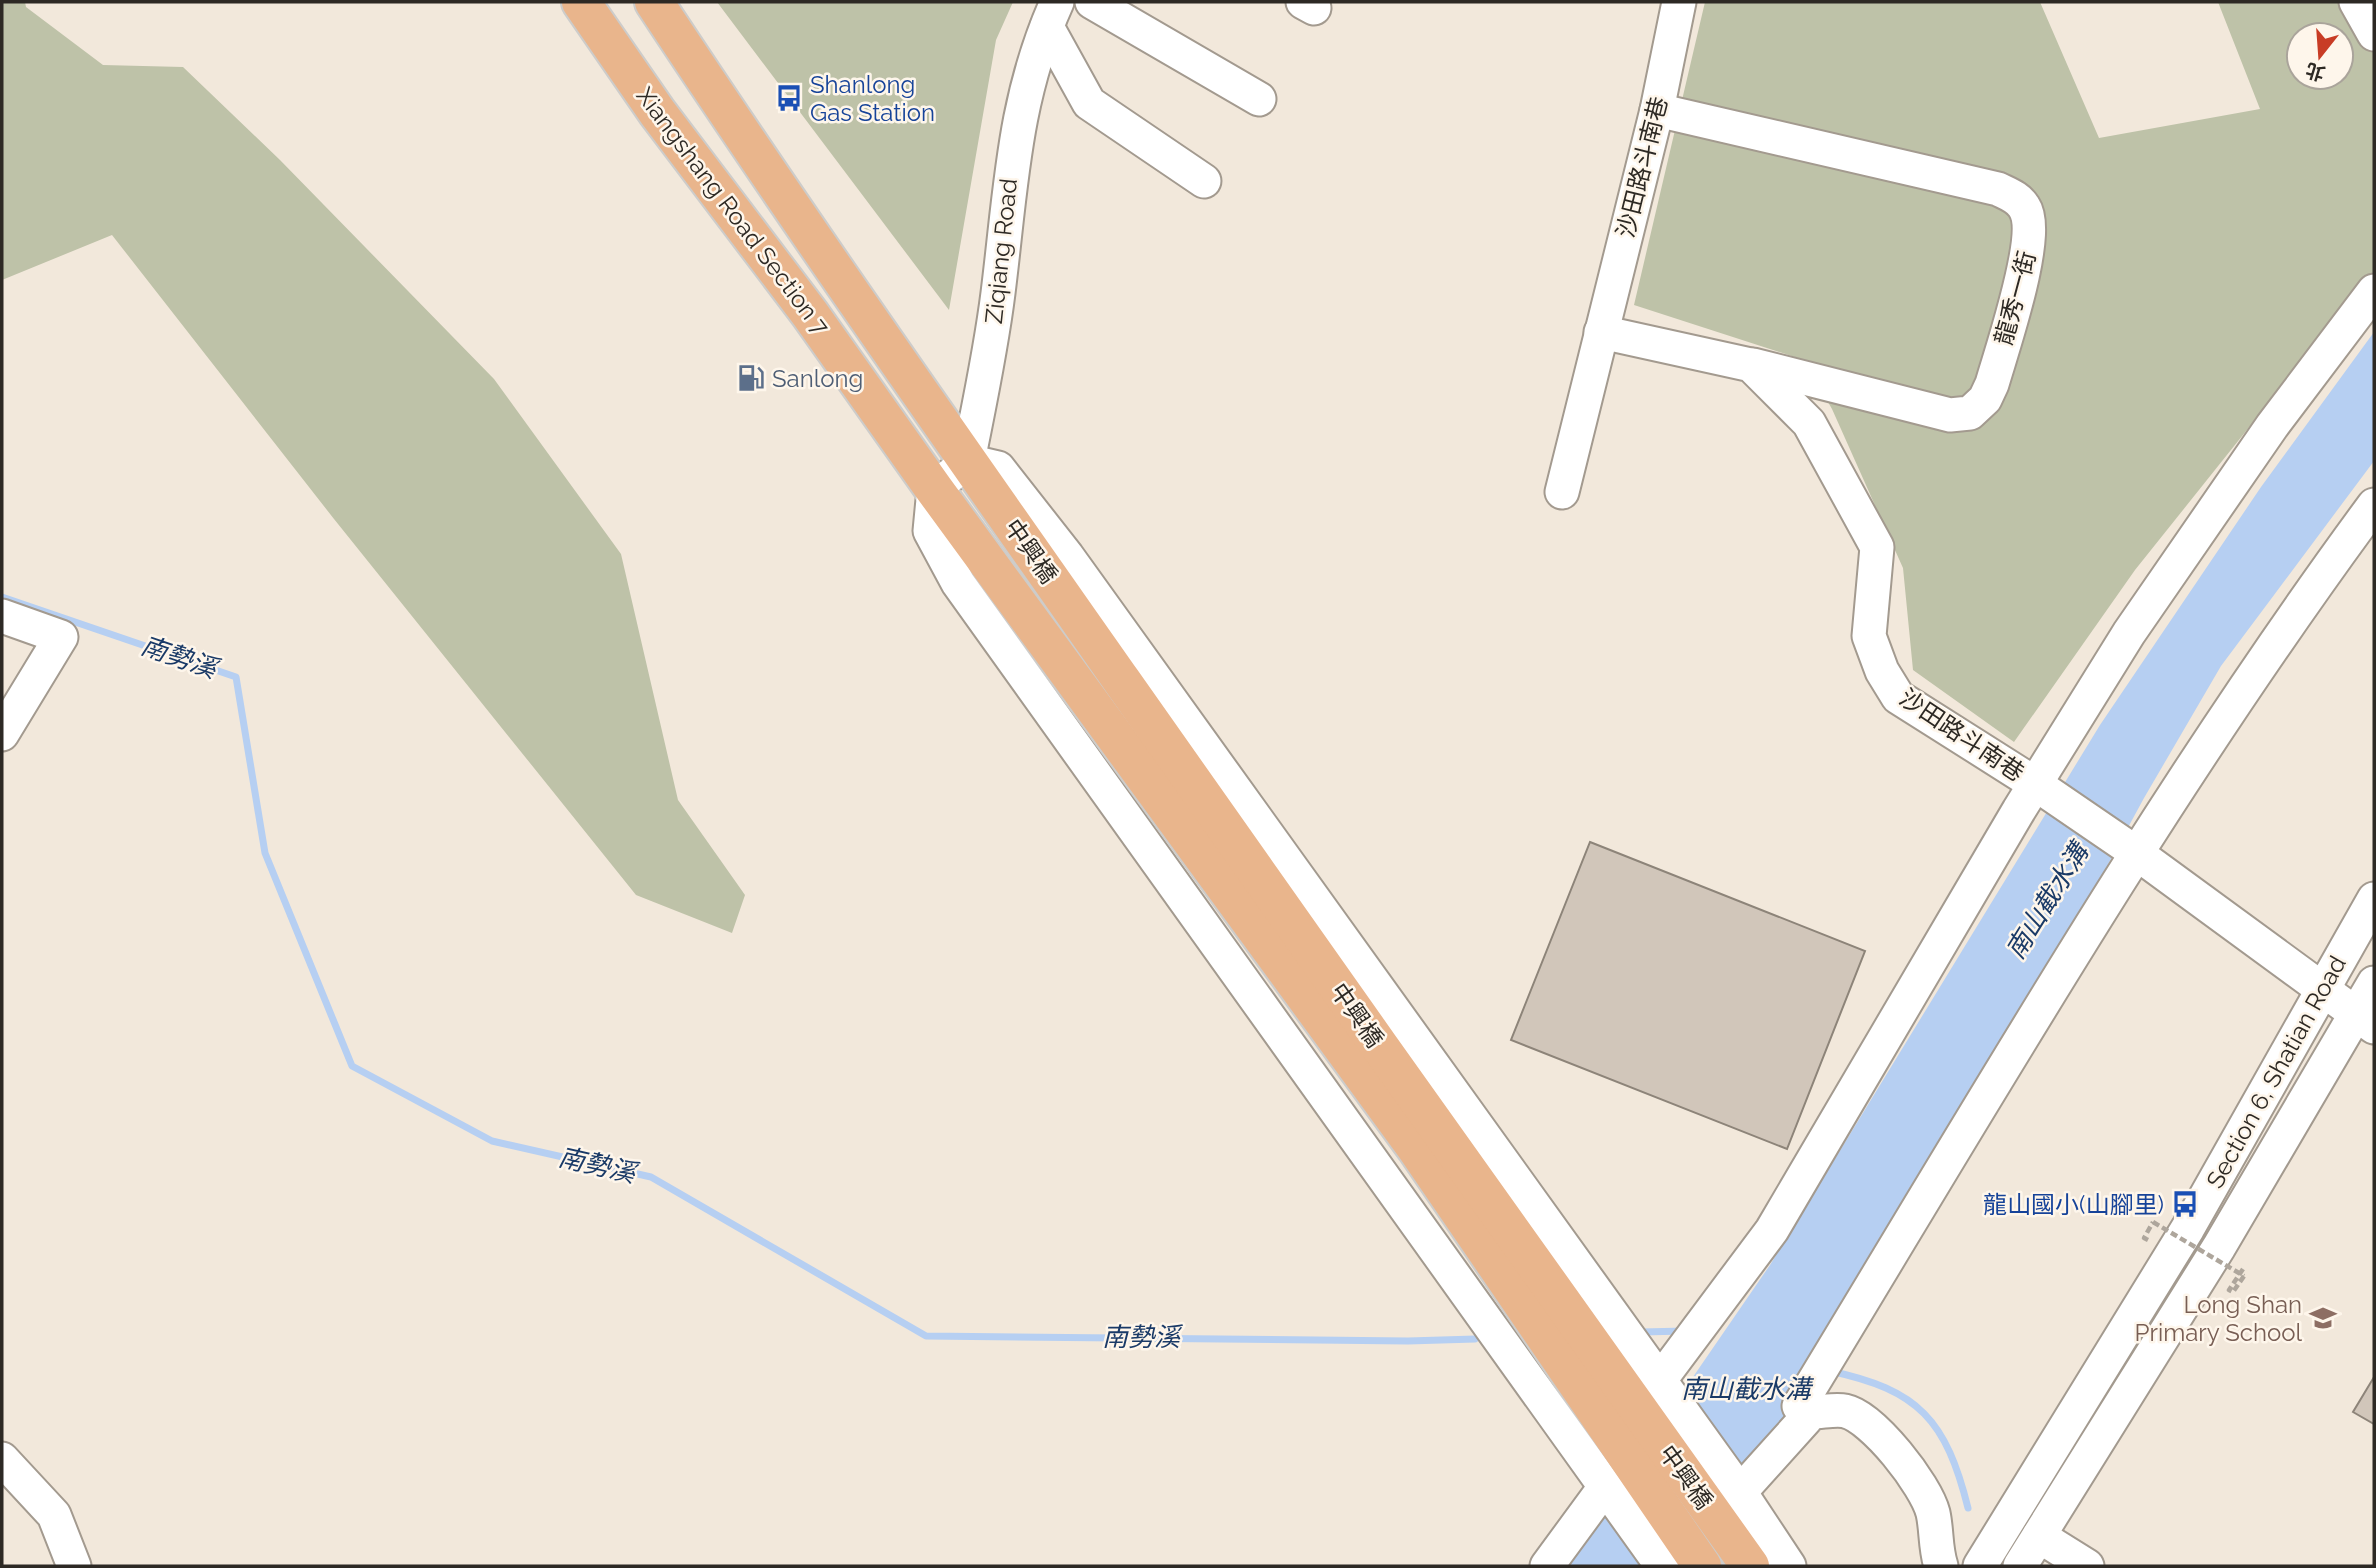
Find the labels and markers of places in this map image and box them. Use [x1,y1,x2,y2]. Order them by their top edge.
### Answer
place label: Shanlong Gas Station [810,70,935,127]
bus stop icon: Shanlong Gas Station [774,83,804,113]
fuel station icon: Sanlong [736,363,766,393]
place label: Sanlong [772,364,863,393]
bus stop icon: 龍山國小(山腳里) [2170,1189,2200,1219]
place label: 龍山國小(山腳里) [1983,1190,2164,1219]
place label: Long Shan Primary School [2135,1290,2302,1347]
school or university icon: Long Shan Primary School [2308,1303,2338,1333]

